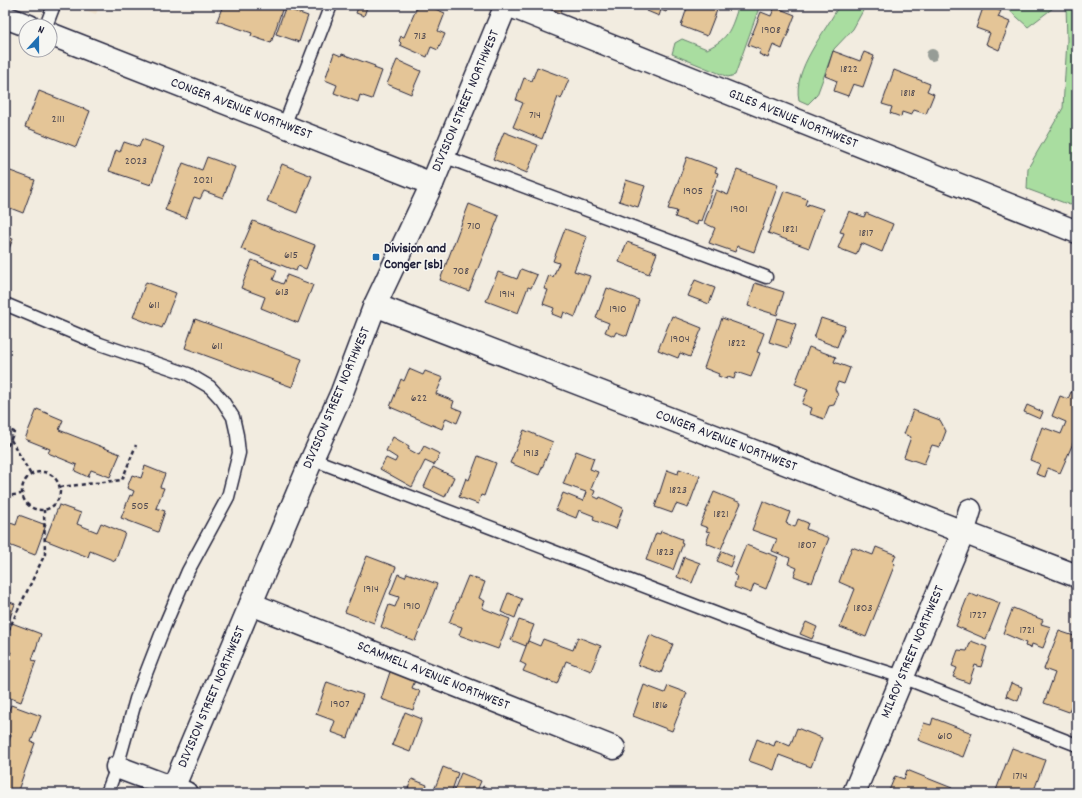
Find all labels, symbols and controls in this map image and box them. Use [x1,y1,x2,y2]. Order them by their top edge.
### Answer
north arrow [18,18,58,58]
text: N [35,22,47,39]
house number: 1908 [761,22,781,39]
street label: DIVISION STREET NORTHWEST [427,27,505,175]
house number: 713 [414,28,426,45]
house number: 1822 [840,61,858,78]
street label: CONGER AVENUE NORTHWEST [167,73,315,145]
street label: GILES AVENUE NORTHWEST [725,84,861,154]
house number: 1818 [901,85,916,102]
house number: 714 [529,107,541,124]
house number: 2111 [51,111,65,128]
house number: 2023 [125,153,147,170]
house number: 2021 [193,172,213,189]
house number: 1905 [683,183,703,200]
house number: 1901 [730,201,748,218]
house number: 710 [467,218,481,235]
house number: 1821 [782,221,798,238]
house number: 1817 [859,225,874,242]
place label: Division and Conger [sb] [384,239,447,275]
house number: 615 [284,247,298,264]
marker: Division and Conger [sb] [371,252,381,262]
house number: 708 [453,263,469,280]
house number: 613 [275,284,289,301]
house number: 1914 [499,286,515,303]
house number: 611 [148,297,160,314]
house number: 1910 [609,301,627,318]
street label: DIVISION STREET NORTHWEST [298,324,376,472]
house number: 1904 [670,331,690,348]
house number: 1822 [728,335,746,352]
house number: 611 [211,338,223,355]
house number: 622 [411,390,427,407]
street label: CONGER AVENUE NORTHWEST [652,405,800,477]
house number: 1913 [523,445,539,462]
house number: 1823 [669,482,687,499]
house number: 505 [131,498,149,515]
house number: 1821 [713,506,729,523]
house number: 1807 [798,537,817,554]
house number: 1823 [656,544,674,561]
house number: 1914 [363,581,379,598]
street label: MILROY STREET NORTHWEST [876,582,950,721]
house number: 1910 [403,598,421,615]
house number: 1803 [853,600,873,617]
house number: 1727 [969,607,987,624]
house number: 1721 [1019,622,1035,639]
street label: DIVISION STREET NORTHWEST [173,623,251,771]
street label: SCAMMELL AVENUE NORTHWEST [354,636,513,716]
house number: 1907 [330,696,350,713]
house number: 1816 [652,697,668,714]
house number: 610 [937,728,953,745]
house number: 1714 [1013,768,1027,785]

